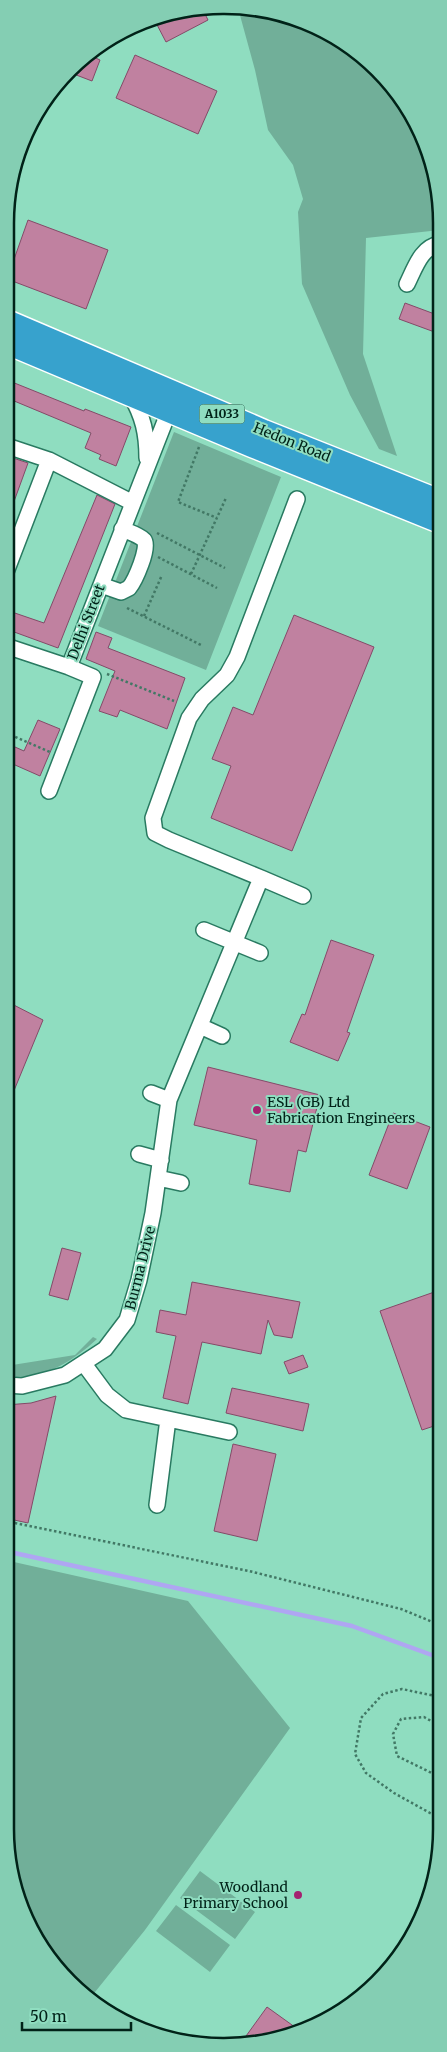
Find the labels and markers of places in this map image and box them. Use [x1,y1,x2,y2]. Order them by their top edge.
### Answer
place label: ESL (GB) Ltd Fabrication Engineers [267,1093,415,1127]
marker: ESL (GB) Ltd Fabrication Engineers [251,1104,263,1116]
place label: Woodland Primary School [183,1878,289,1912]
marker: Woodland Primary School [292,1889,304,1901]

